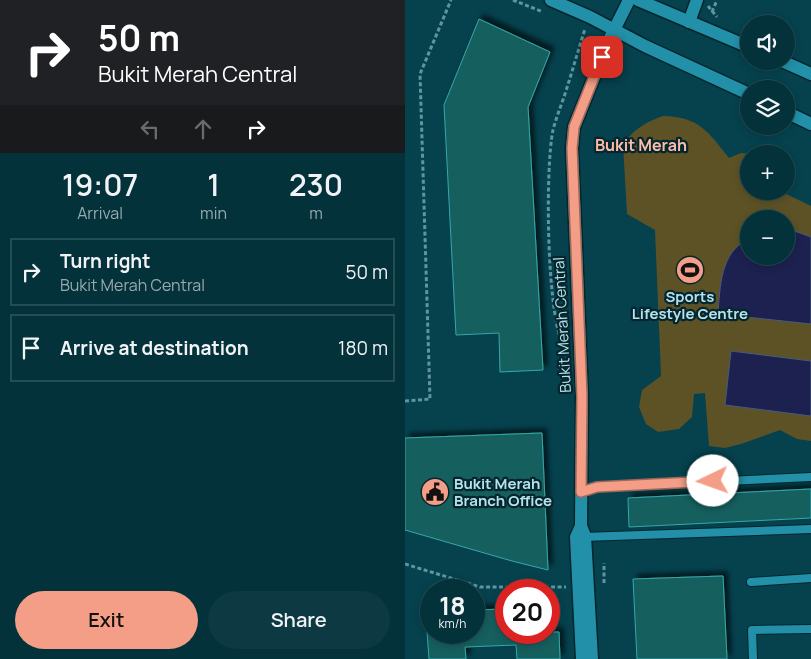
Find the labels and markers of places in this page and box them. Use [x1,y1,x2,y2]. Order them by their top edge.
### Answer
pin [581,36,623,78]
sports icon: Sports Lifestyle Centre [675,255,705,285]
place label: Sports Lifestyle Centre [632,286,748,324]
place label: Bukit Merah Branch Office [454,473,552,511]
public building icon: Bukit Merah Branch Office [420,477,450,507]

